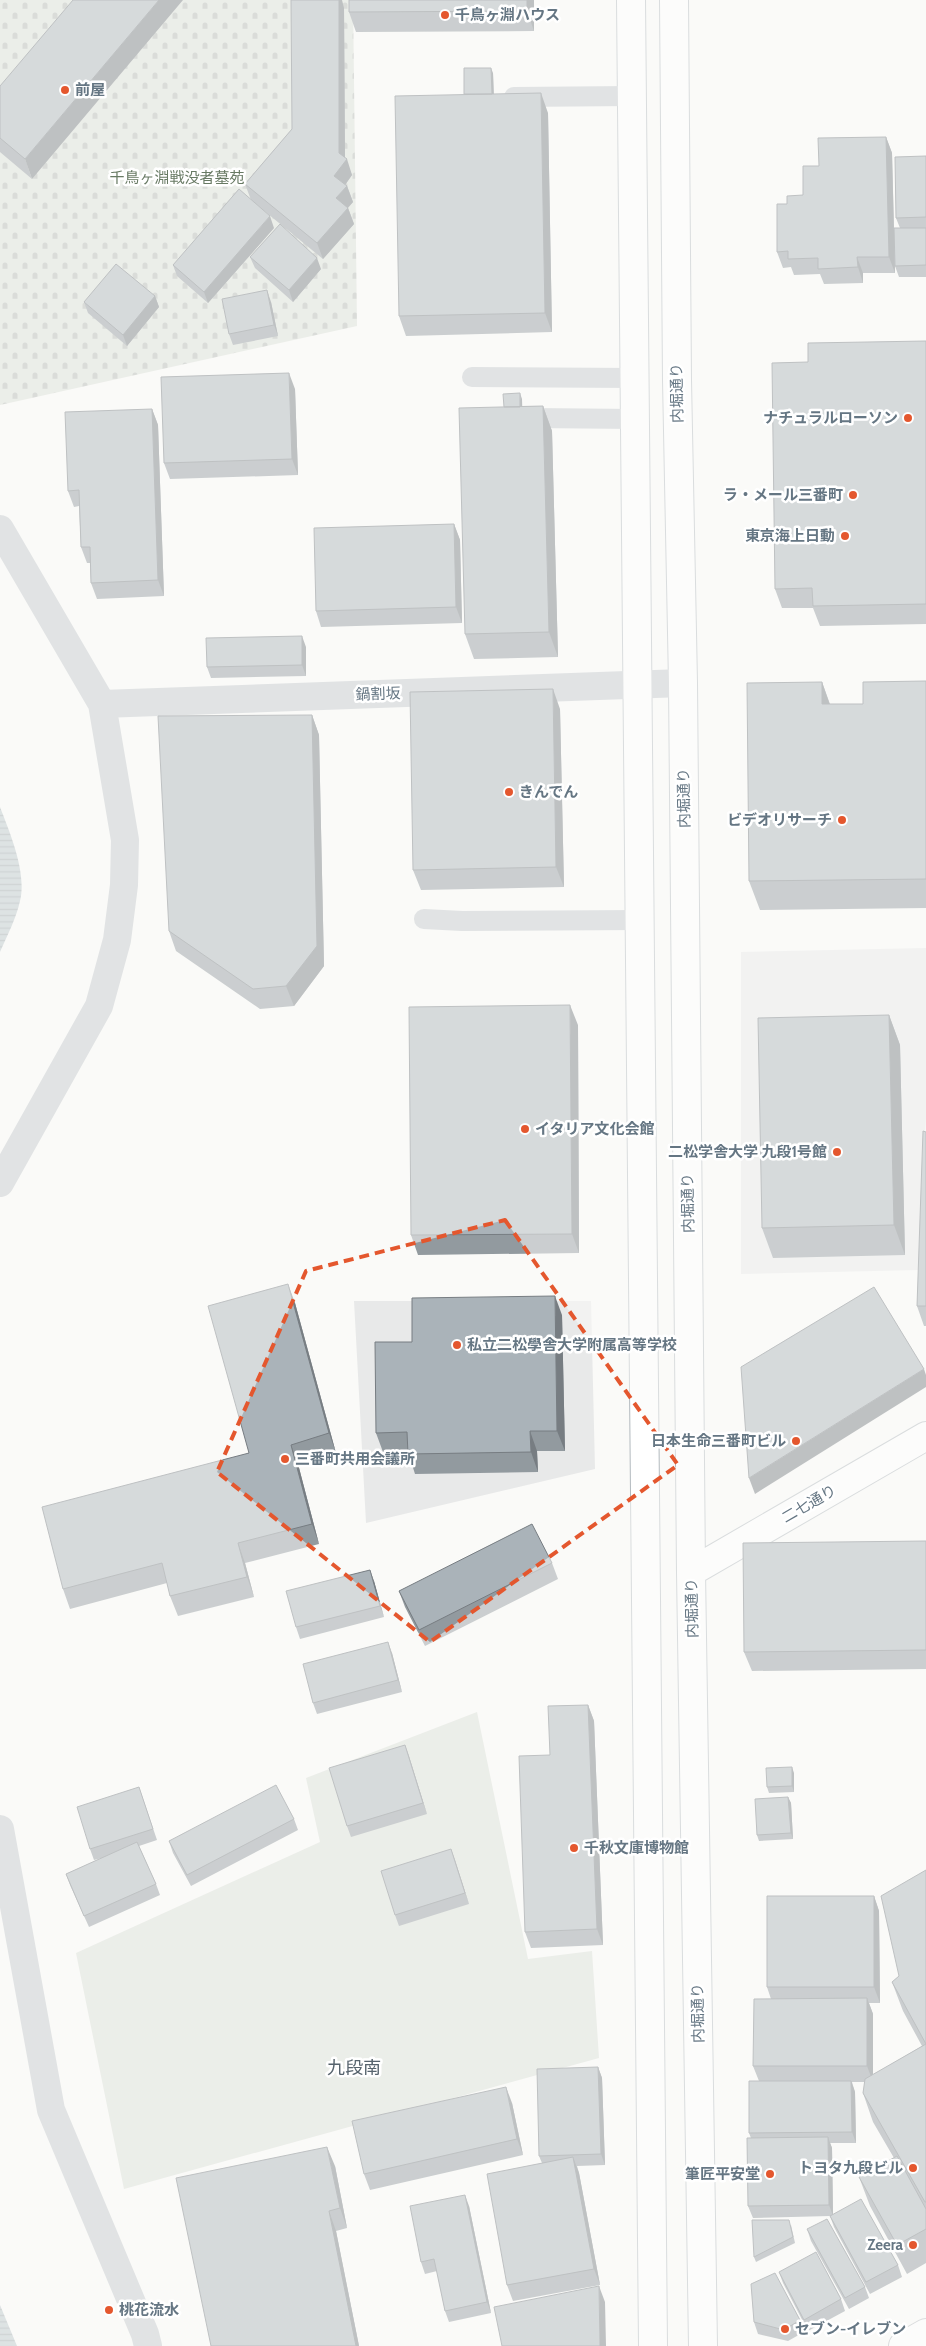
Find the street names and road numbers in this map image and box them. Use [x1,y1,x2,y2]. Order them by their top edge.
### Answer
street label: 内堀通り [667,363,687,423]
street label: 鍋割坂 [355,684,401,704]
street label: 内堀通り [674,768,694,828]
street label: 内堀通り [678,1173,698,1233]
street label: 二七通り [779,1481,839,1527]
street label: 内堀通り [682,1578,702,1638]
street label: 内堀通り [688,1983,708,2043]

